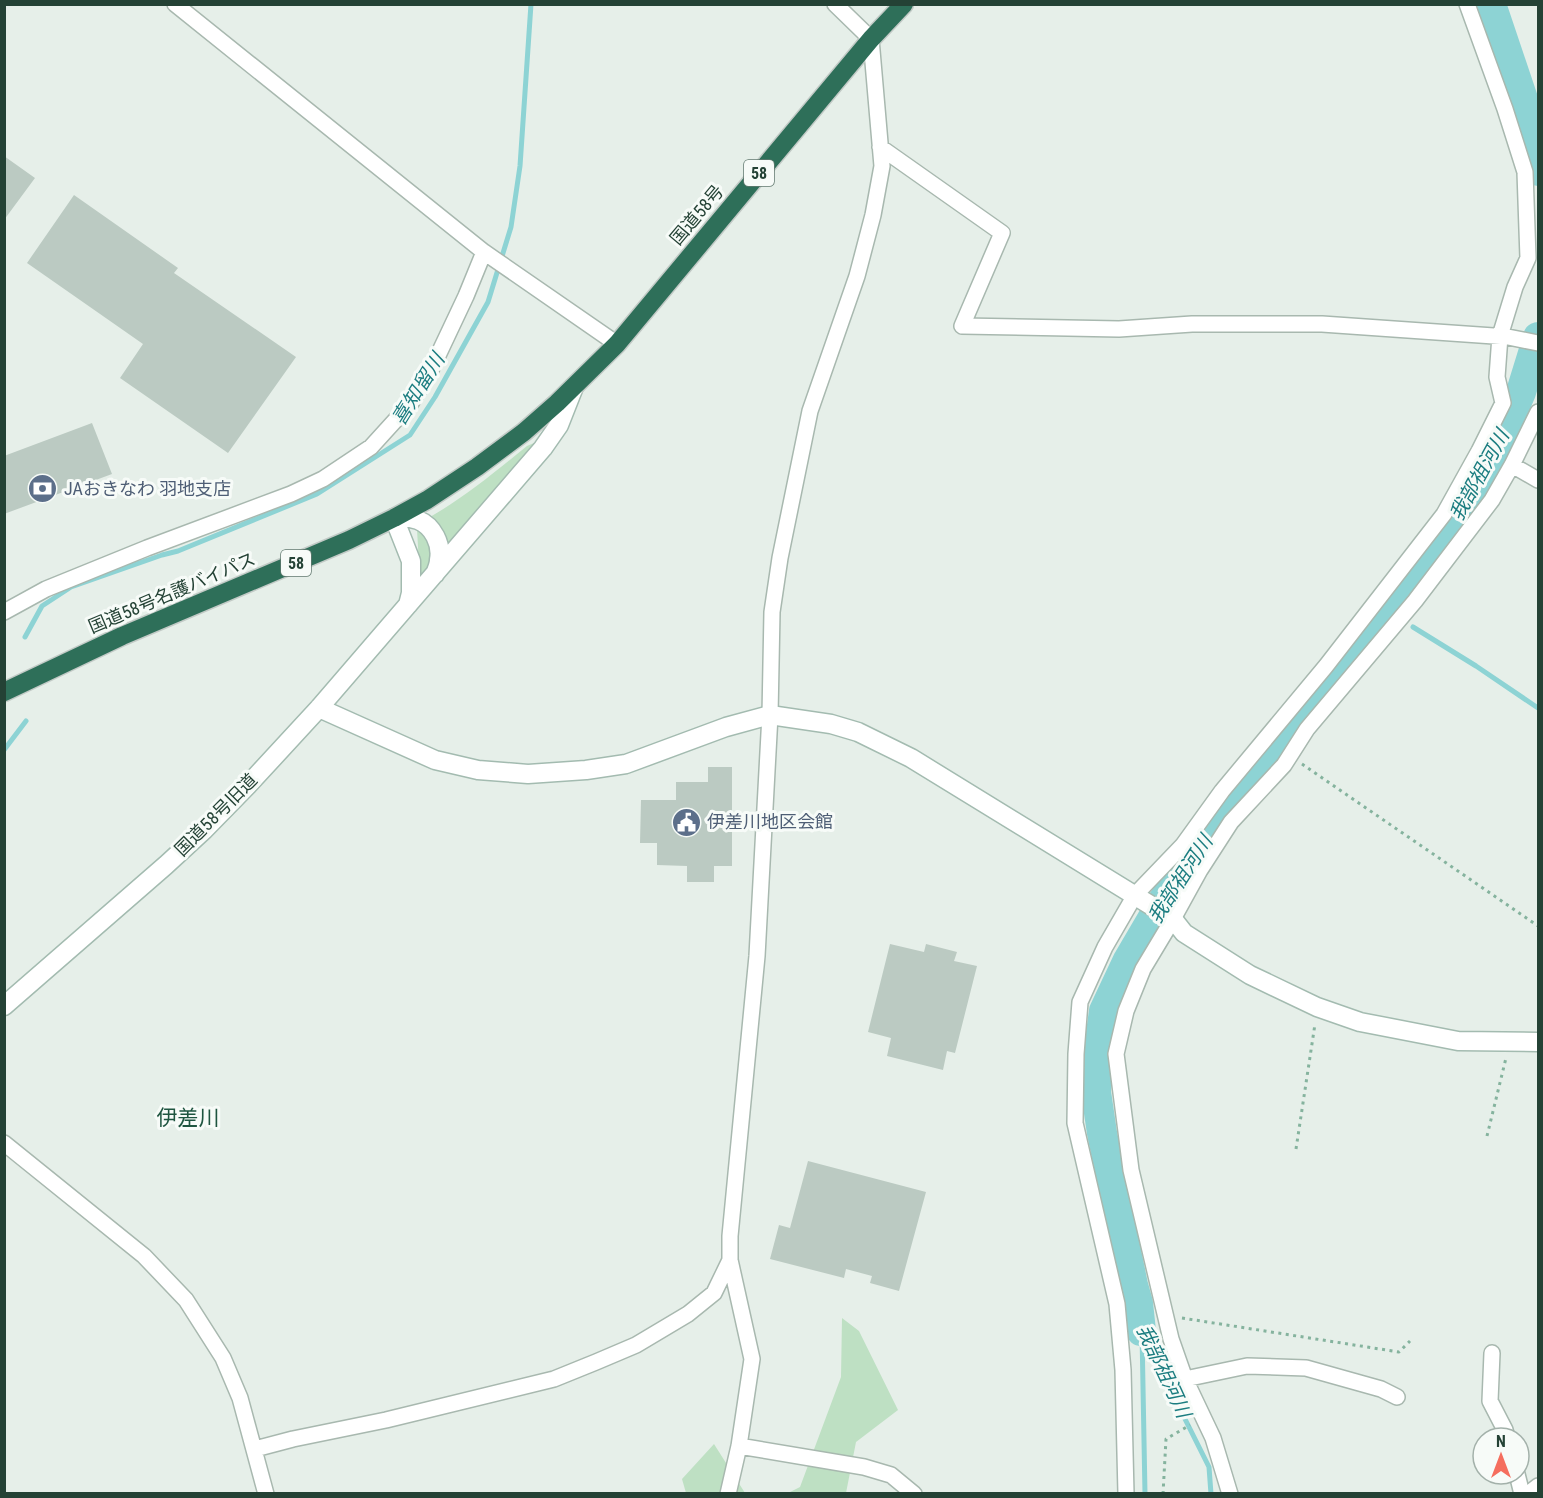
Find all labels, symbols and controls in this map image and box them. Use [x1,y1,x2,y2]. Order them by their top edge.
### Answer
road number: 58 [744,160,774,186]
street label: 国道58号 [666,180,728,249]
water label: 喜知留川 [387,347,450,429]
water label: 我部祖河川 [1444,424,1515,525]
bank icon: JAおきなわ 羽地支店 [27,473,59,505]
place label: JAおきなわ 羽地支店 [64,478,231,499]
street label: 国道58号名護バイパス [85,548,258,637]
road number: 58 [281,550,311,576]
street label: 国道58号旧道 [170,769,261,860]
public building icon: 伊差川地区会館 [670,806,702,838]
place label: 伊差川地区会館 [707,811,833,832]
water label: 我部祖河川 [1143,829,1218,927]
district label: 伊差川 [157,1106,220,1130]
water label: 我部祖河川 [1132,1321,1197,1423]
north arrow [1471,1426,1531,1486]
text: N [1496,1432,1506,1451]

